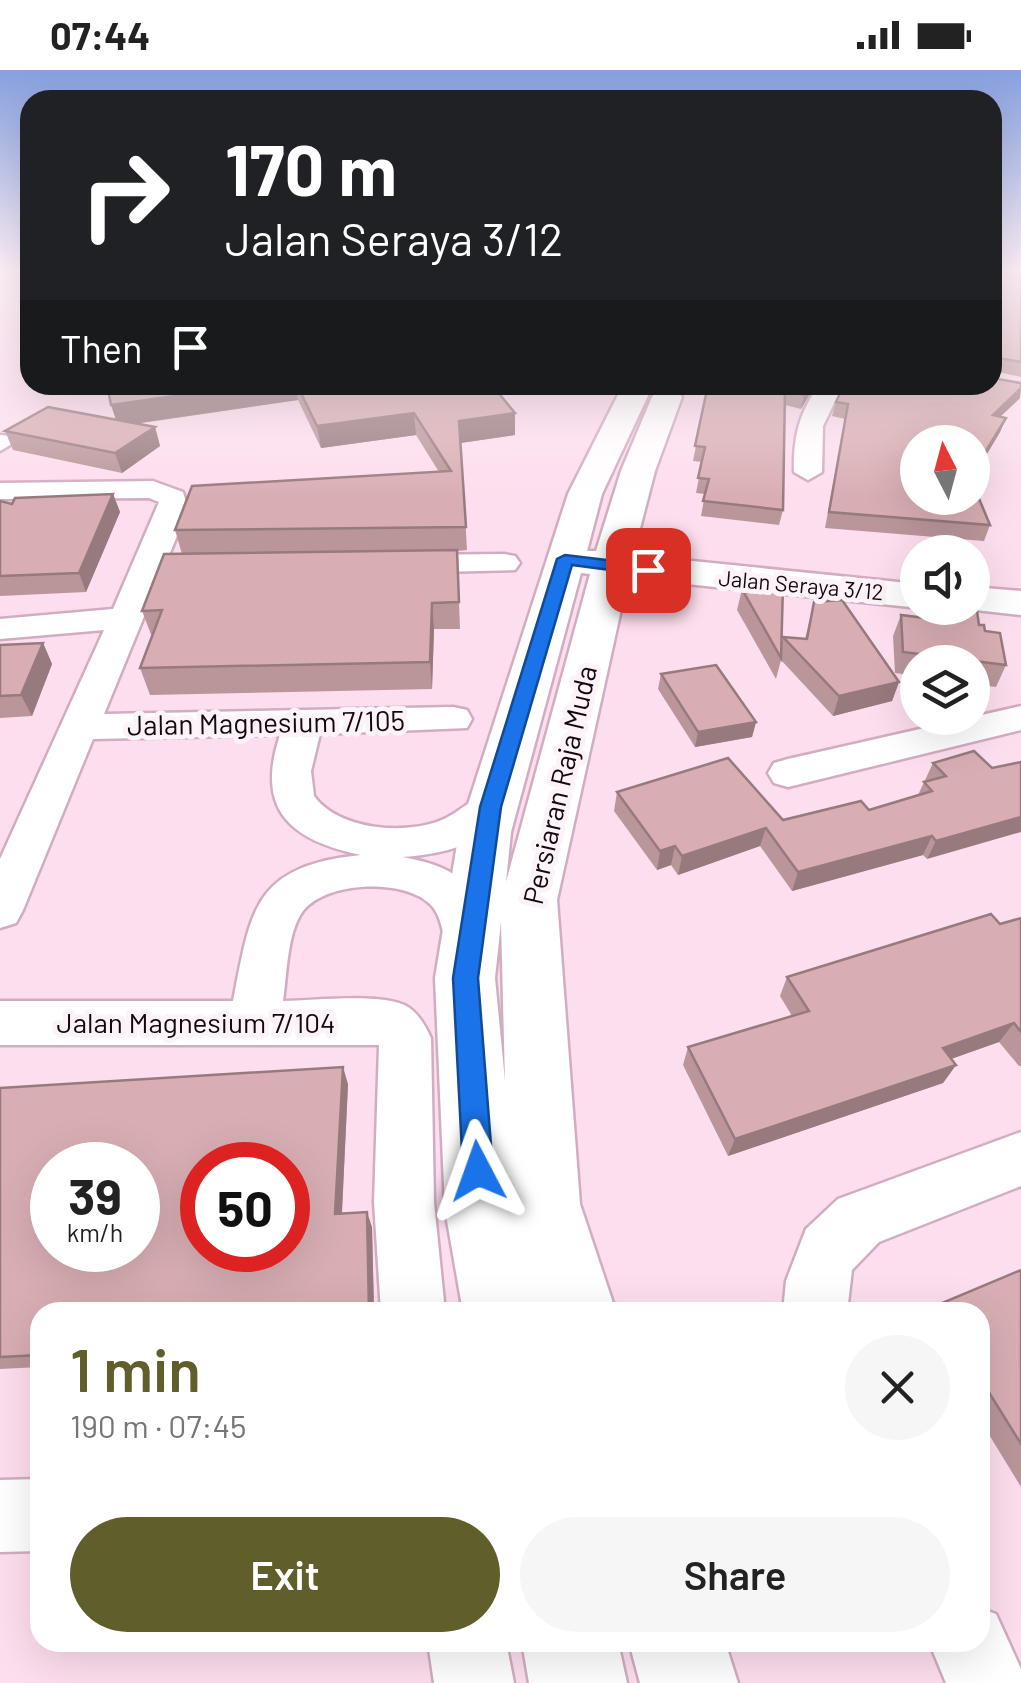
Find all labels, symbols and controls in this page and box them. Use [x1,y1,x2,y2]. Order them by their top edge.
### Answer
text: 07:44 [50,12,150,58]
text: 170 m [225,126,397,210]
icon: right [60,130,190,260]
text: Jalan Seraya 3/12 [225,211,563,265]
icon: arrive [163,320,218,375]
text: Then [60,325,143,371]
north arrow [900,425,990,515]
map controls [900,425,990,735]
pin [606,528,691,613]
button: sound [900,535,990,625]
icon: arrive [621,543,676,598]
street label: Jalan Seraya 3/12 [718,564,885,604]
button: layers [900,645,990,735]
street label: Persiaran Raja Muda [515,662,603,907]
street label: Jalan Magnesium 7/105 [127,703,405,741]
street label: Jalan Magnesium 7/104 [57,1005,336,1039]
position arrow [426,1119,530,1223]
speed limit sign: 50 [180,1142,310,1272]
text: 39 [68,1165,122,1225]
text: km/h [67,1217,123,1247]
text: 1 min [70,1332,201,1404]
button: close [845,1335,950,1440]
text: 190 m · 07:45 [70,1406,246,1444]
button: Exit [70,1517,500,1632]
button: Share [520,1517,950,1632]

